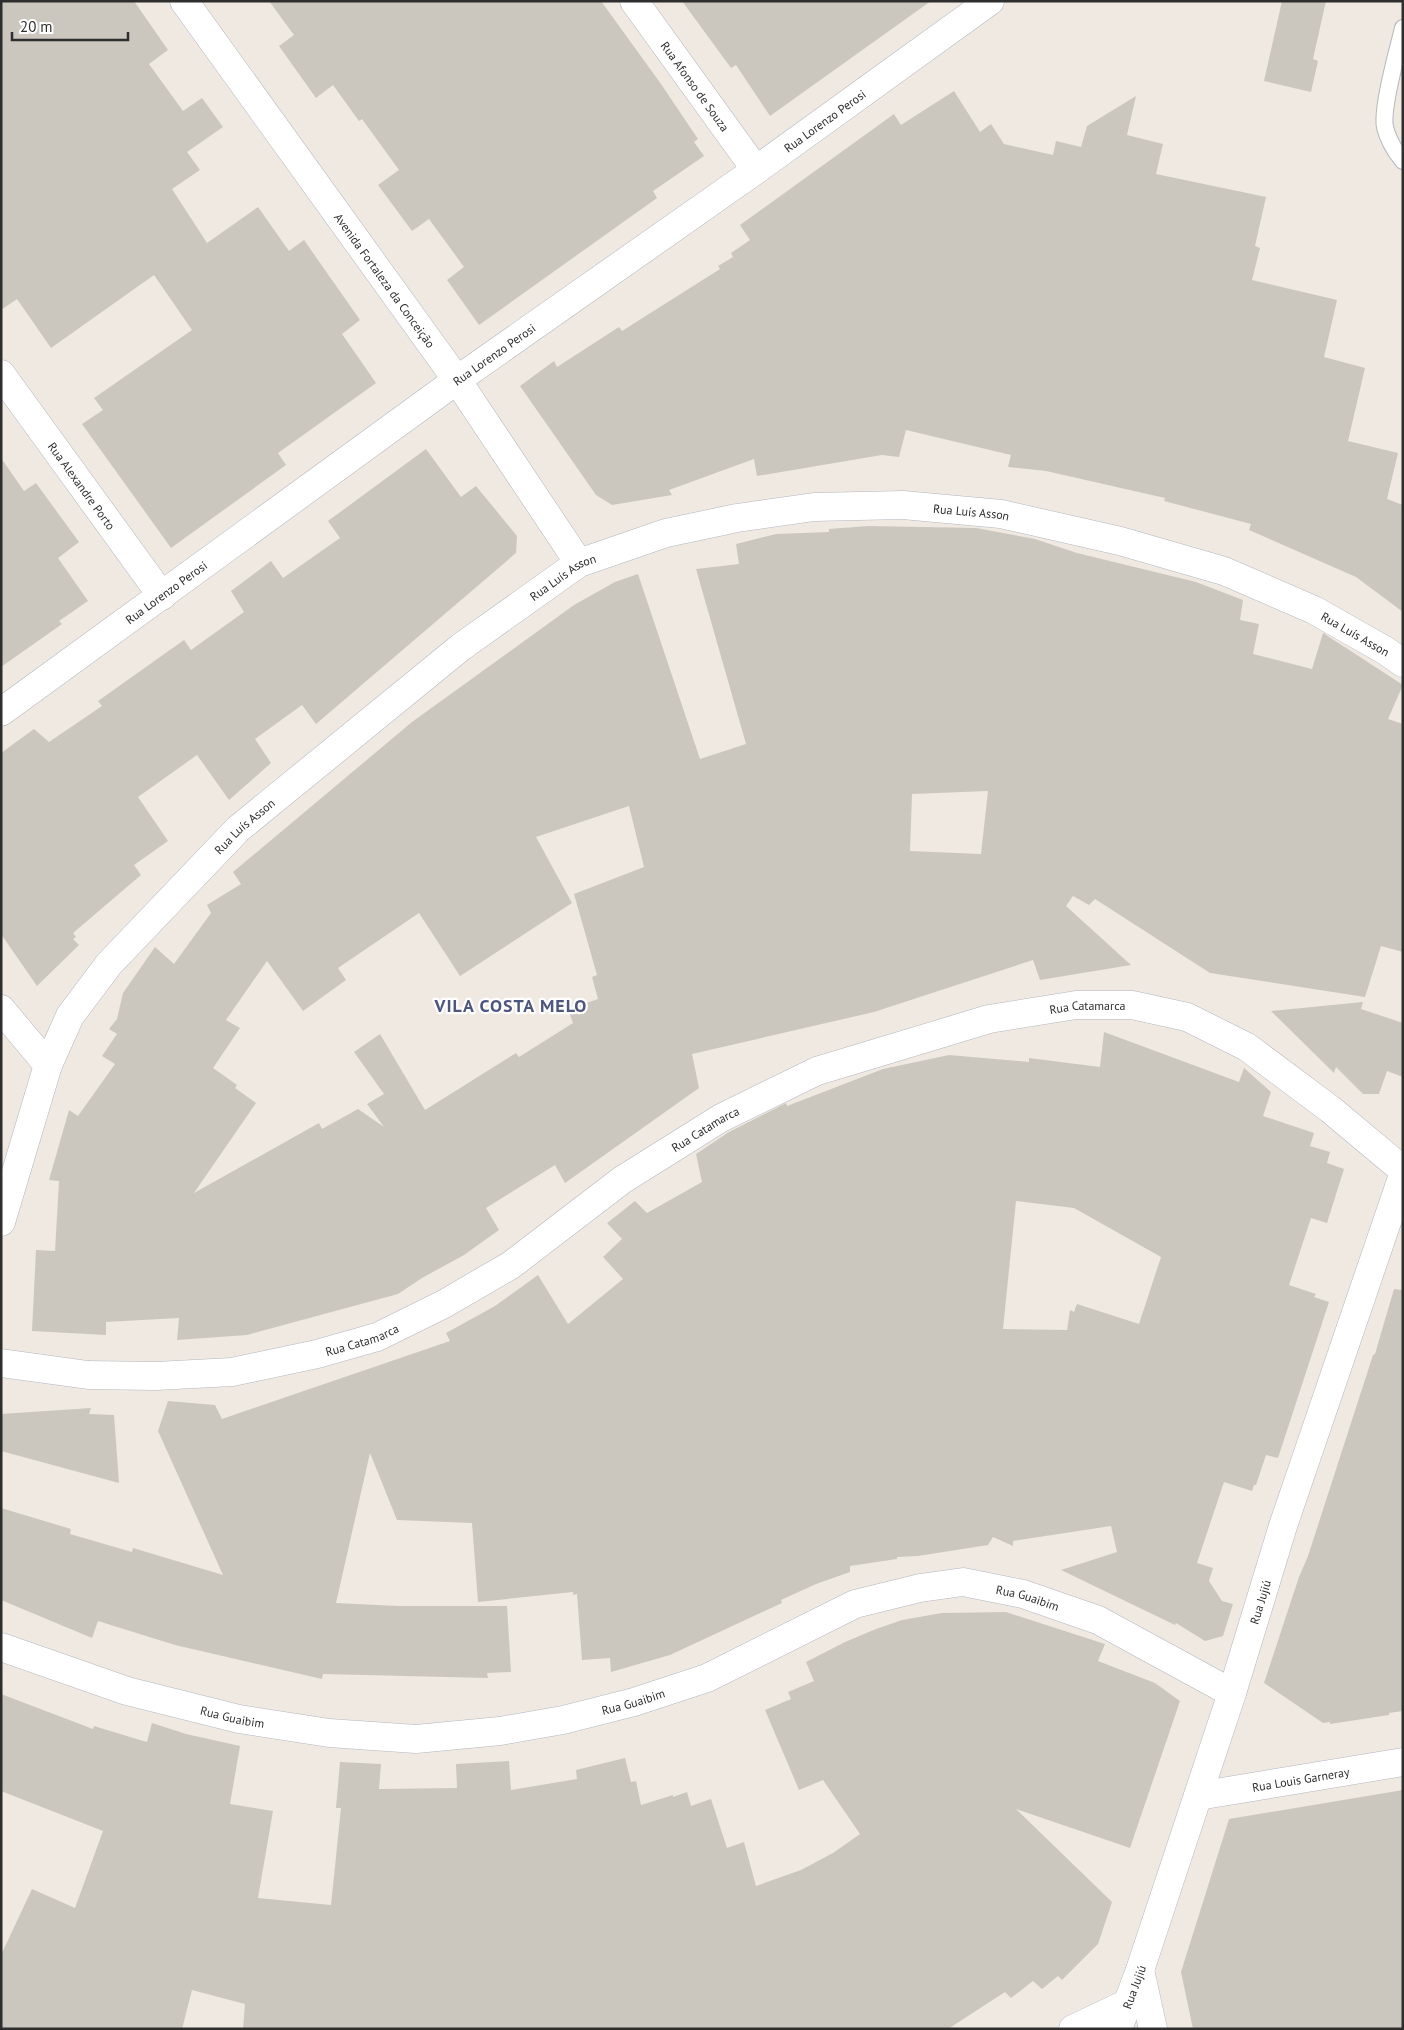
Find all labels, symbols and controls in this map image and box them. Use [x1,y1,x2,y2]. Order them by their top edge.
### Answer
scale bar [12,10,129,42]
text: 20 m [20,17,53,36]
street label: Rua Afonso de Souza [658,38,733,134]
street label: Rua Lorenzo Perosi [781,86,868,155]
street label: Avenida Fortaleza da Conceição [332,210,439,350]
street label: Rua Lorenzo Perosi [450,320,538,388]
street label: Rua Alexandre Porto [45,439,119,533]
street label: Rua Luís Asson [933,500,1011,523]
street label: Rua Luís Asson [526,550,598,603]
street label: Rua Lorenzo Perosi [122,557,210,627]
street label: Rua Luís Asson [1319,608,1392,659]
street label: Rua Luís Asson [211,795,278,857]
district label: VILA COSTA MELO [434,994,587,1017]
street label: Rua Catamarca [1048,997,1126,1017]
street label: Rua Catamarca [668,1103,742,1155]
street label: Rua Catamarca [324,1320,401,1359]
street label: Rua Jujiú [1246,1578,1274,1626]
street label: Rua Guaibim [995,1581,1061,1614]
street label: Rua Guaibim [600,1685,667,1717]
street label: Rua Guaibim [199,1702,266,1730]
street label: Rua Louis Garneray [1251,1763,1351,1794]
street label: Rua Jujiú [1119,1963,1149,2011]

